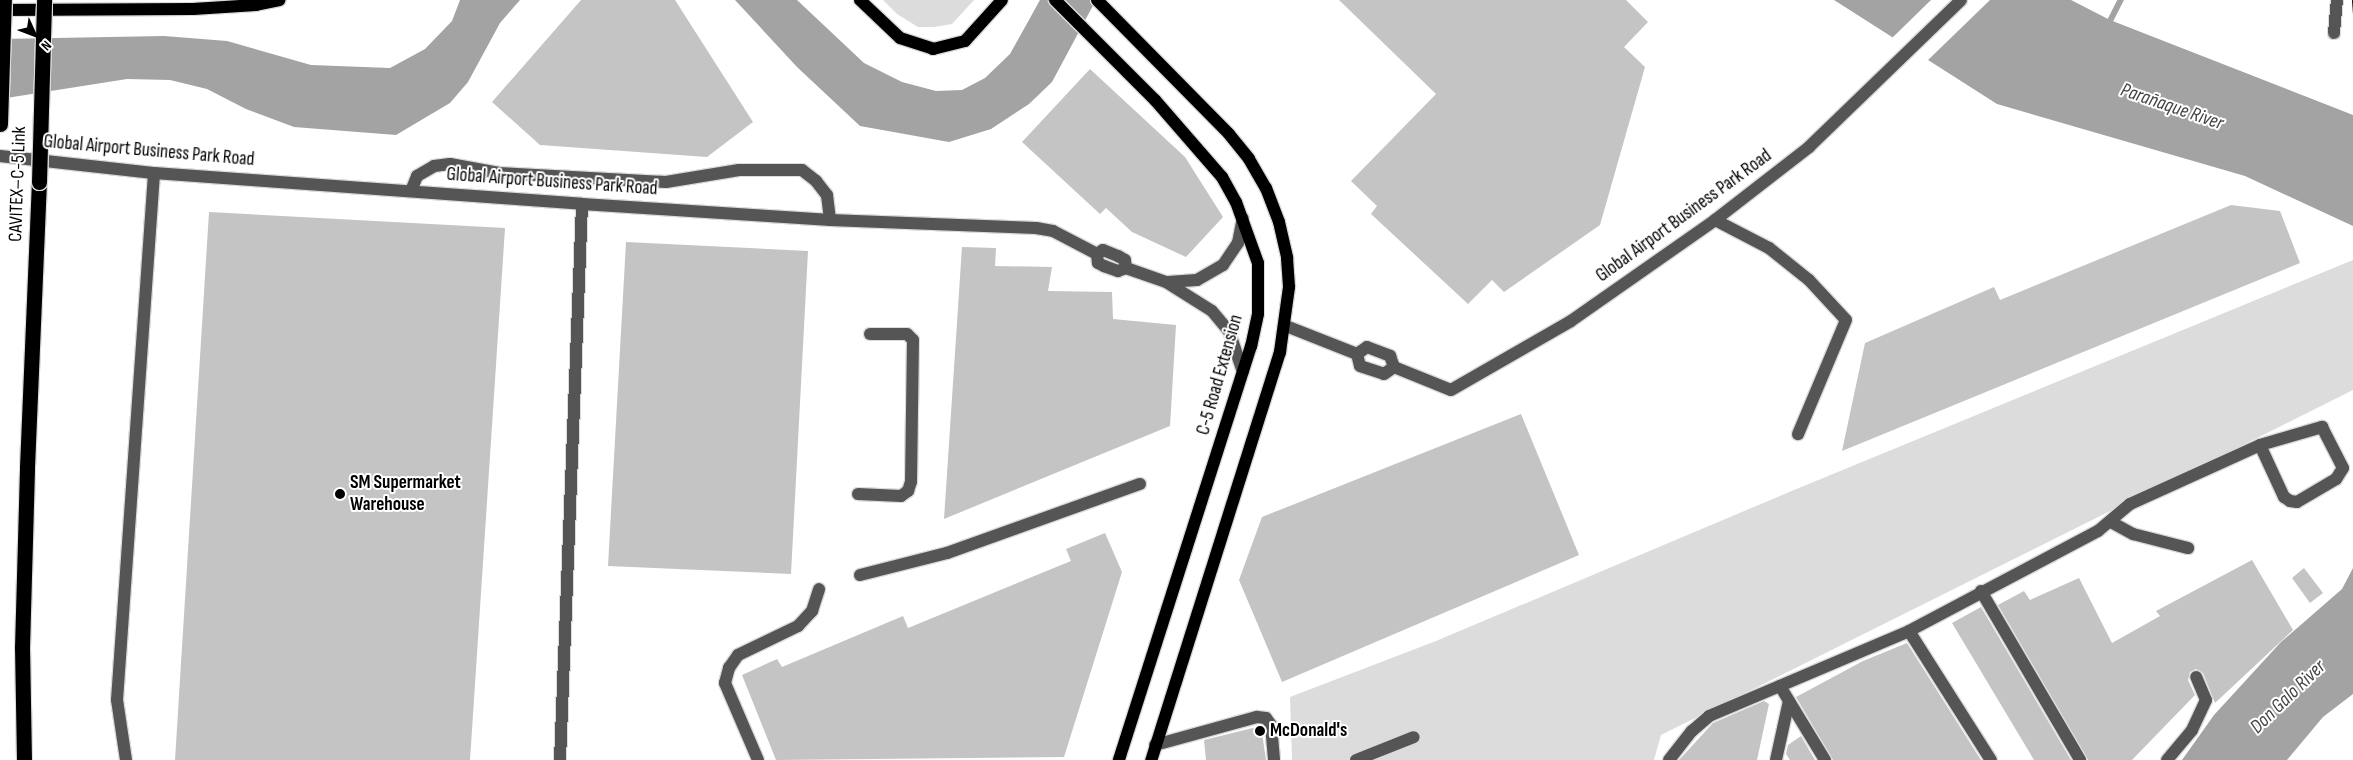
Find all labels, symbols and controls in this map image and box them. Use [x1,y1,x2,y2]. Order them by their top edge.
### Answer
north arrow [10,10,60,60]
text: N [38,37,55,54]
water label: Parañaque River [2117,78,2227,136]
street label: CAVITEX–C-5 Link [5,126,31,242]
street label: Global Airport Business Park Road [43,130,255,172]
street label: Global Airport Business Park Road [1592,145,1776,287]
street label: Global Airport Business Park Road [446,163,658,201]
street label: C-5 Road Extension [1192,312,1248,438]
place label: SM Supermarket Warehouse [350,472,461,516]
marker: SM Supermarket Warehouse [334,488,346,500]
water label: Don Galo River [2245,655,2331,739]
place label: McDonald's [1270,720,1347,742]
marker: McDonald's [1254,725,1266,737]

